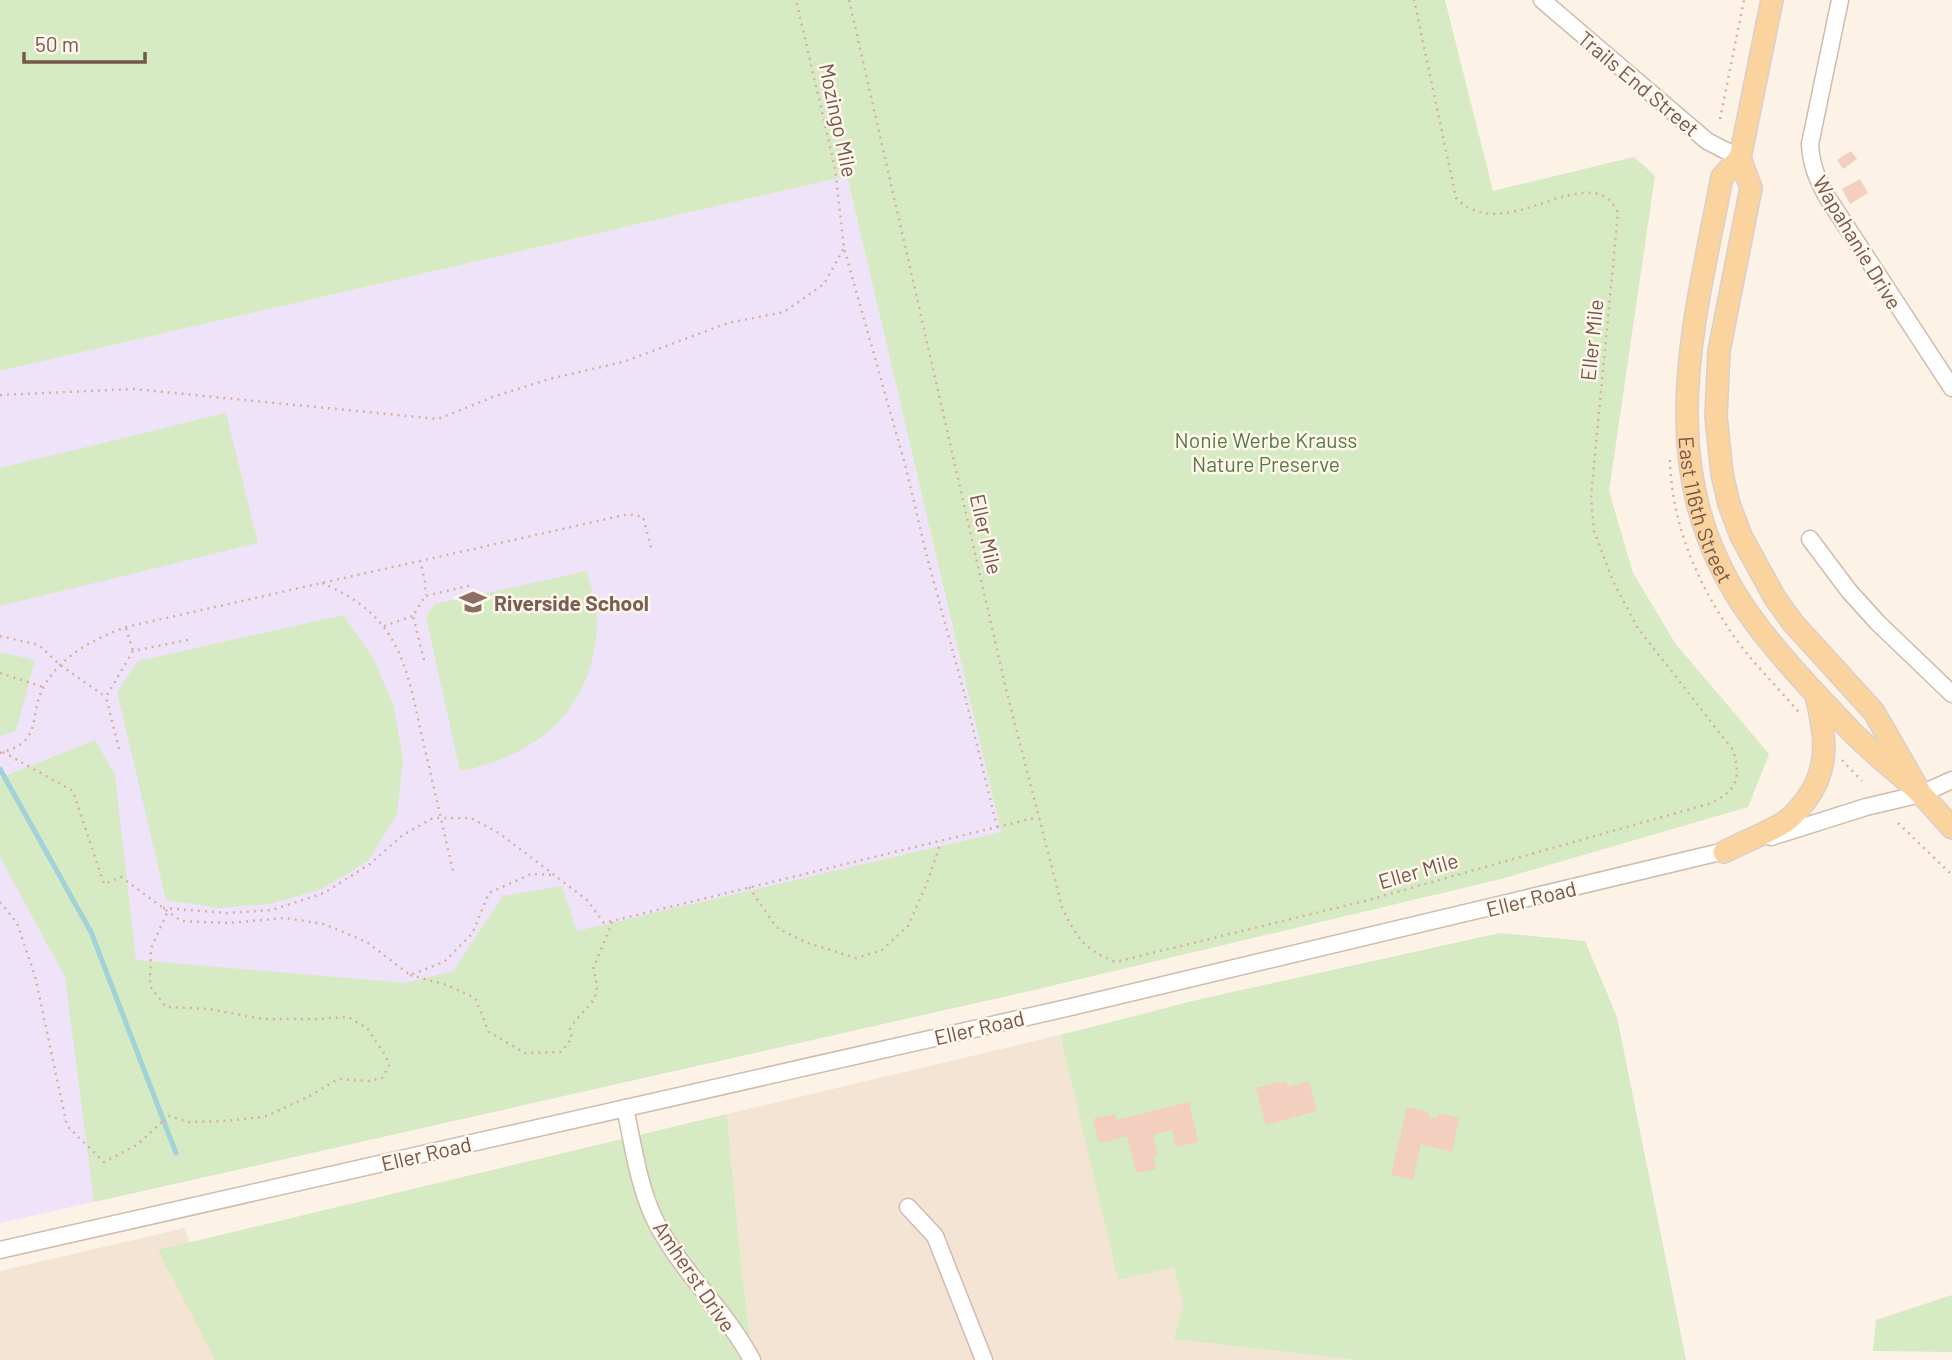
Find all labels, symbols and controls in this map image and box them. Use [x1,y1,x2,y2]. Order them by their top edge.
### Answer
scale bar [24,21,145,65]
street label: Trails End Street [1573,25,1705,141]
text: 50 m [35,31,79,56]
street label: Mozingo Mile [815,61,863,179]
street label: Wapahanie Drive [1808,171,1908,313]
street label: Eller Mile [1574,298,1608,382]
park label: Nonie Werbe Krauss Nature Preserve [1175,427,1357,476]
street label: East 116th Street [1675,435,1739,587]
street label: Eller Mile [966,491,1008,577]
school or university icon: Riverside School [458,587,488,617]
place label: Riverside School [494,590,649,615]
street label: Eller Mile [1375,847,1461,893]
street label: Eller Road [1483,875,1579,921]
street label: Eller Road [931,1004,1027,1050]
street label: Eller Road [378,1130,474,1176]
street label: Amherst Drive [649,1216,741,1336]

